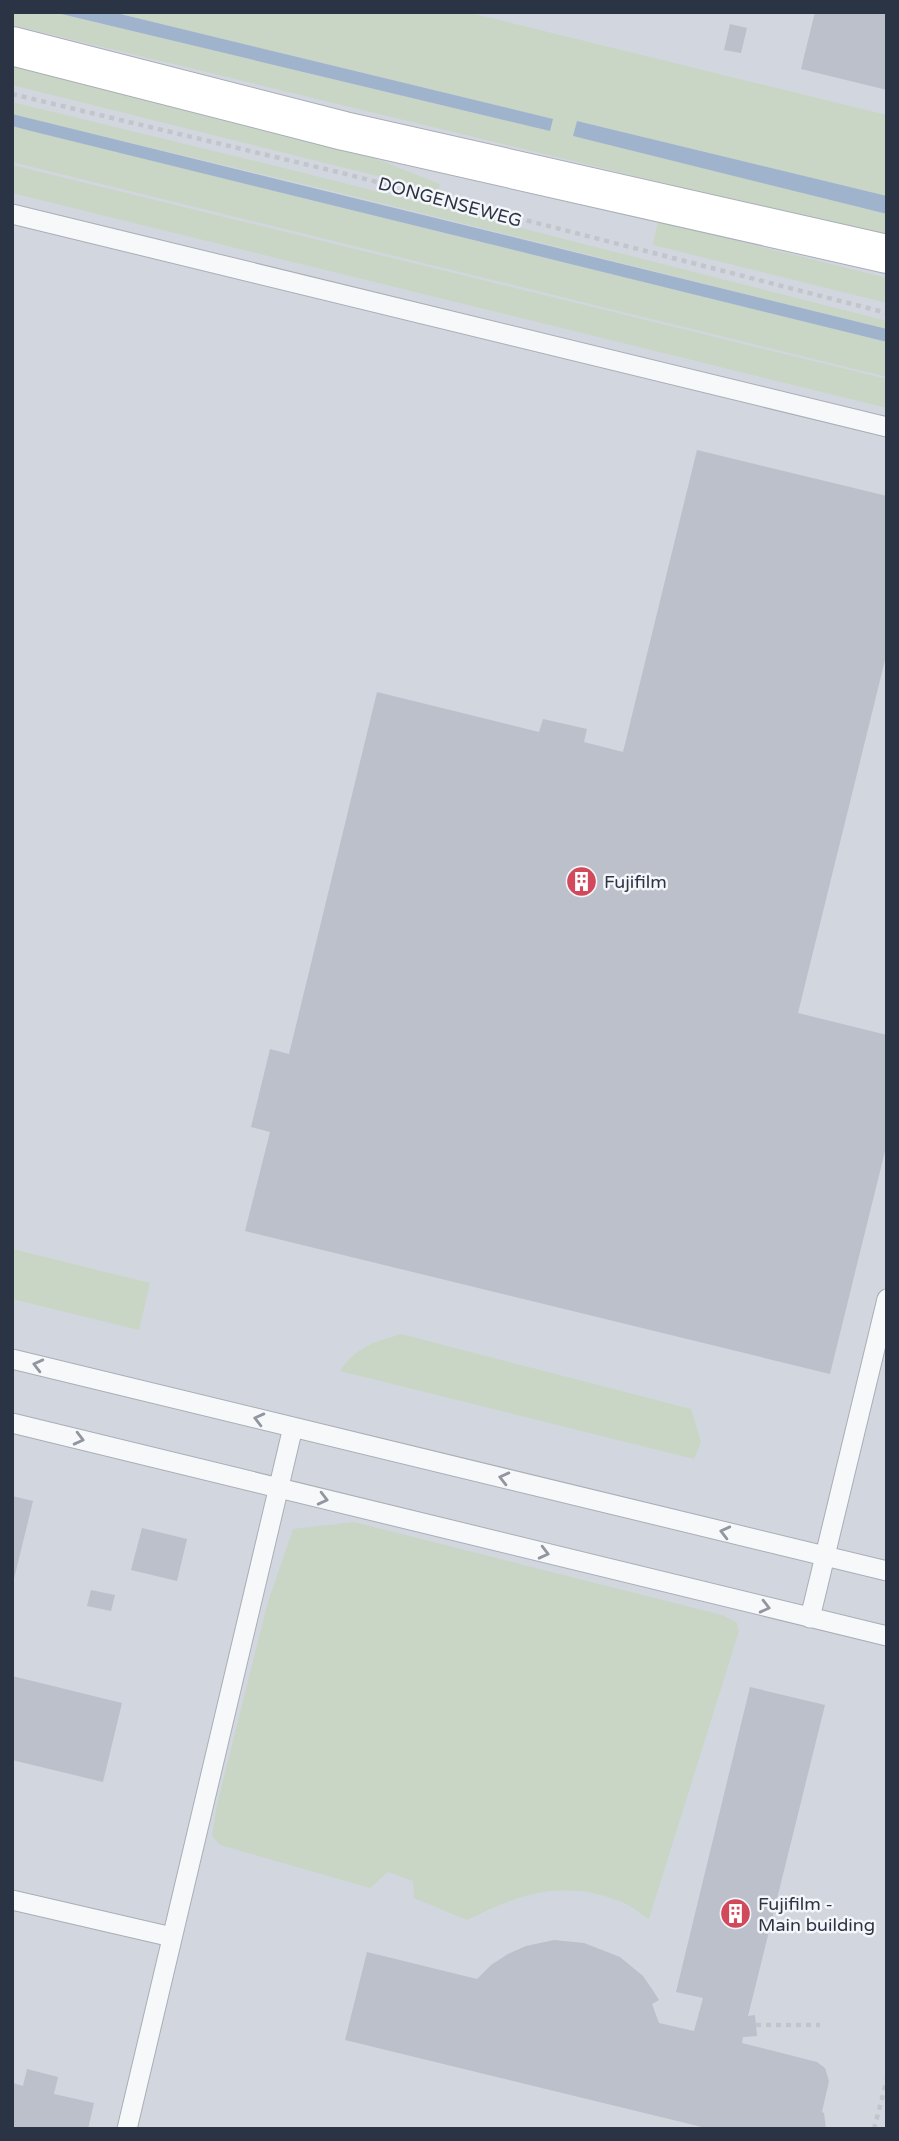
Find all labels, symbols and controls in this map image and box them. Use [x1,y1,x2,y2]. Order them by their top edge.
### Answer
street label: DONGENSEWEG [376,172,524,232]
building icon: Fujifilm [564,865,598,899]
place label: Fujifilm [604,871,667,893]
one-way arrow [32,1359,44,1374]
one-way arrow [253,1413,265,1427]
one-way arrow [72,1431,84,1445]
one-way arrow [498,1472,510,1487]
one-way arrow [317,1491,329,1505]
one-way arrow [719,1526,731,1540]
one-way arrow [538,1545,550,1559]
one-way arrow [759,1599,771,1613]
place label: Fujifilm - Main building [758,1893,875,1936]
building icon: Fujifilm - Main building [718,1897,752,1931]

